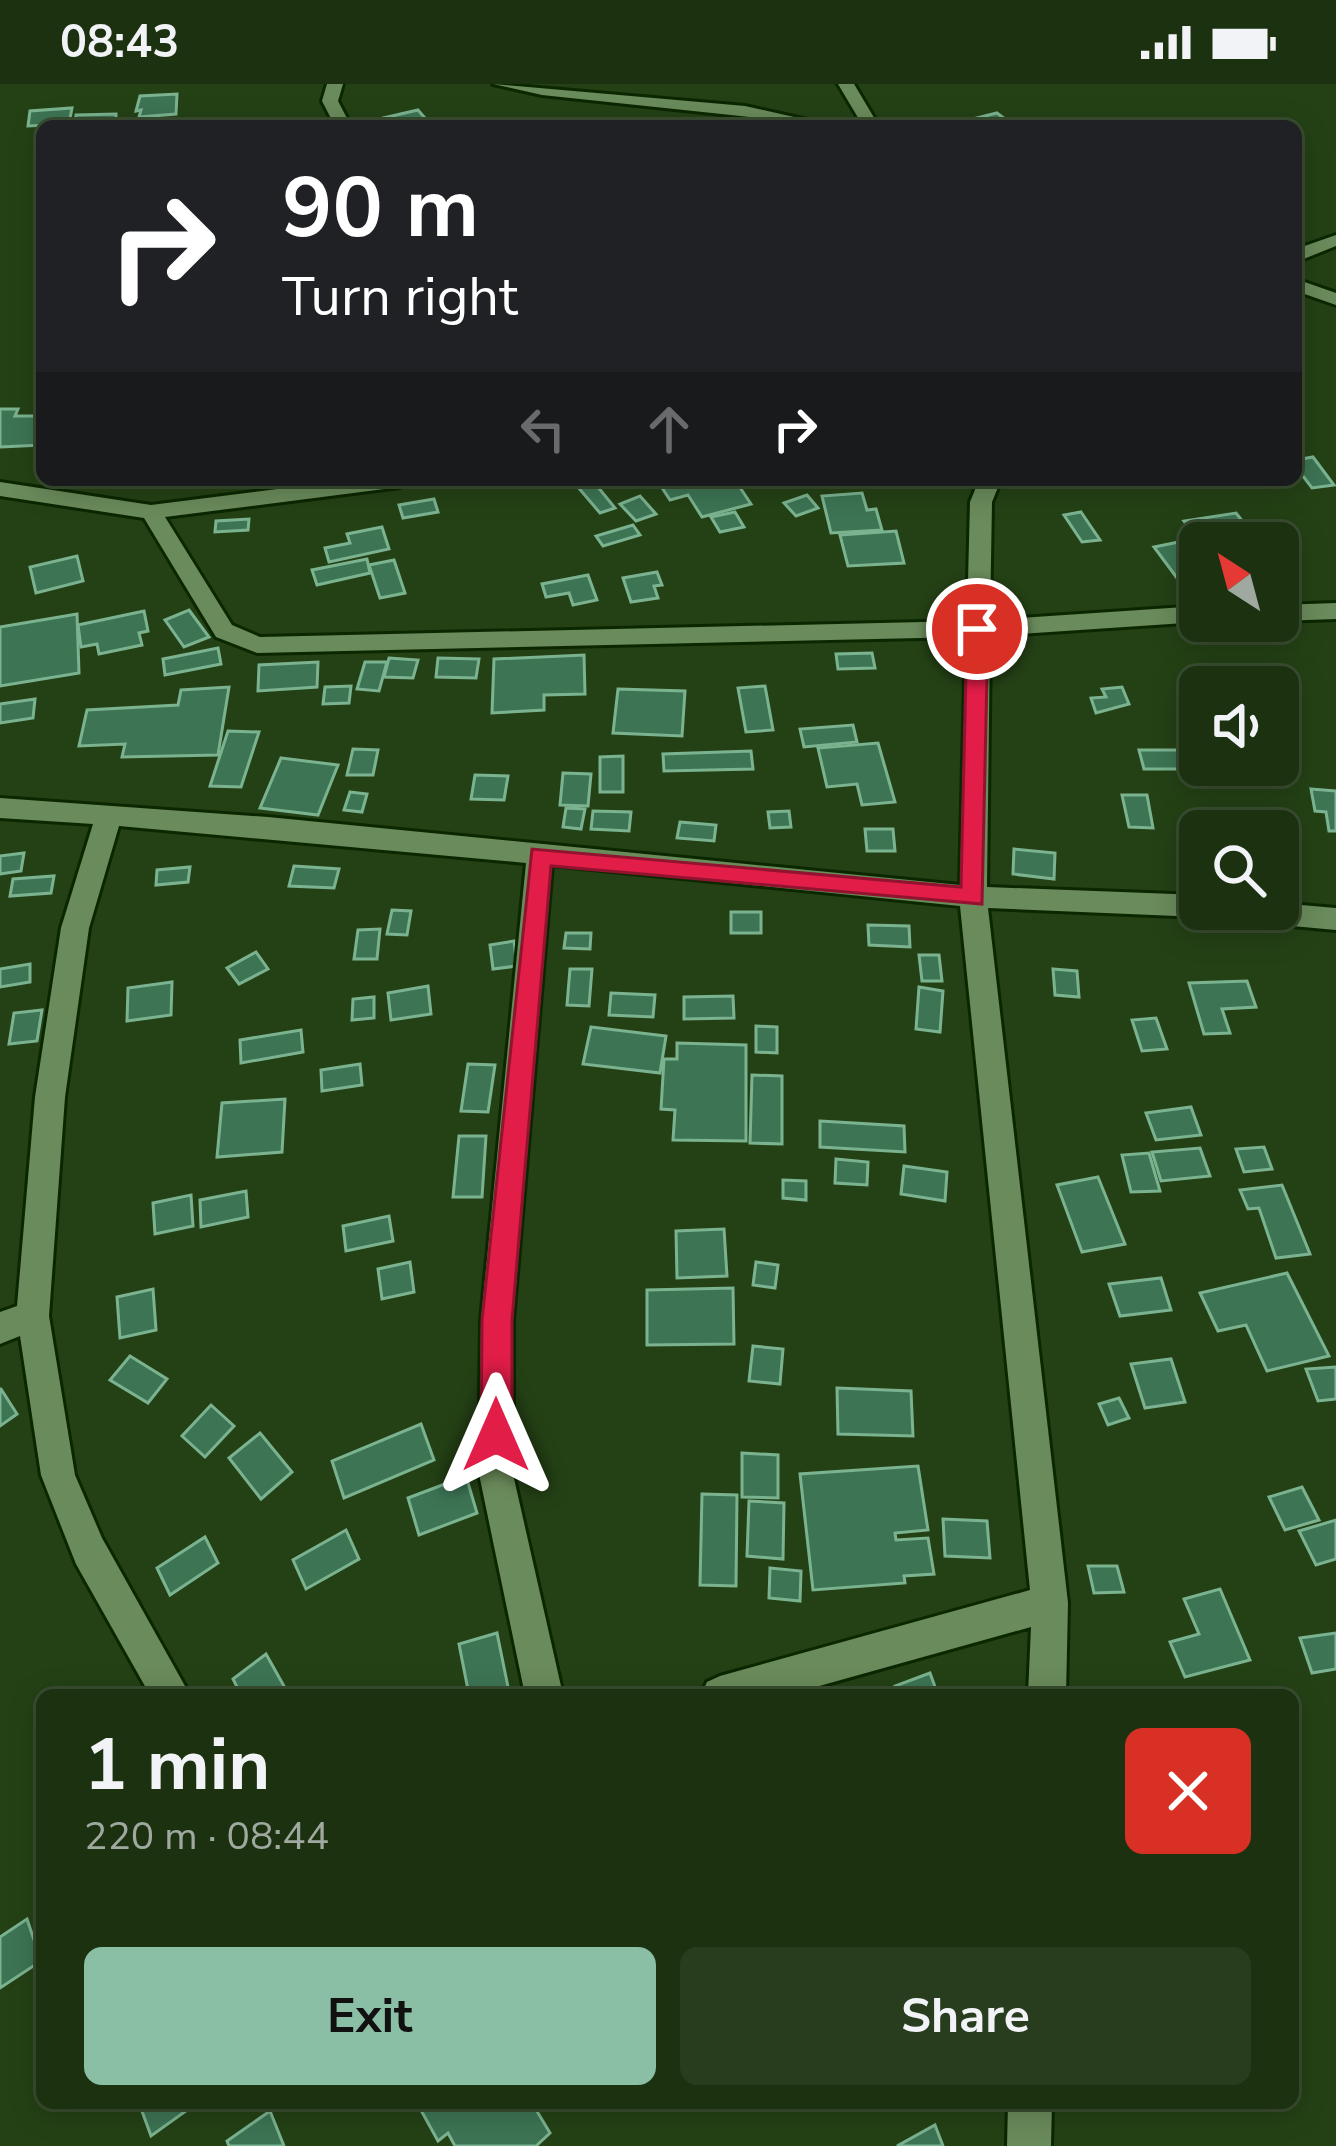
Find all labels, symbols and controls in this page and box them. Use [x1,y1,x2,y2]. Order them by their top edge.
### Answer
text: 08:43 [60,12,179,73]
text: 90 m [282,151,479,266]
icon: right [84,168,240,324]
text: Turn right [282,260,518,334]
icon: left [510,396,576,462]
icon: ahead [636,396,702,462]
icon: right [762,396,828,462]
north arrow [1179,522,1299,642]
map controls [1179,522,1299,930]
pin [926,578,1028,680]
icon: arrive [944,596,1010,662]
button: sound [1179,666,1299,786]
button: search [1179,810,1299,930]
position arrow [433,1372,559,1498]
text: 1 min [84,1716,270,1814]
button: close [1125,1728,1251,1854]
text: 220 m · 08:44 [84,1810,329,1863]
button: Exit [84,1947,656,2085]
button: Share [680,1947,1251,2085]

